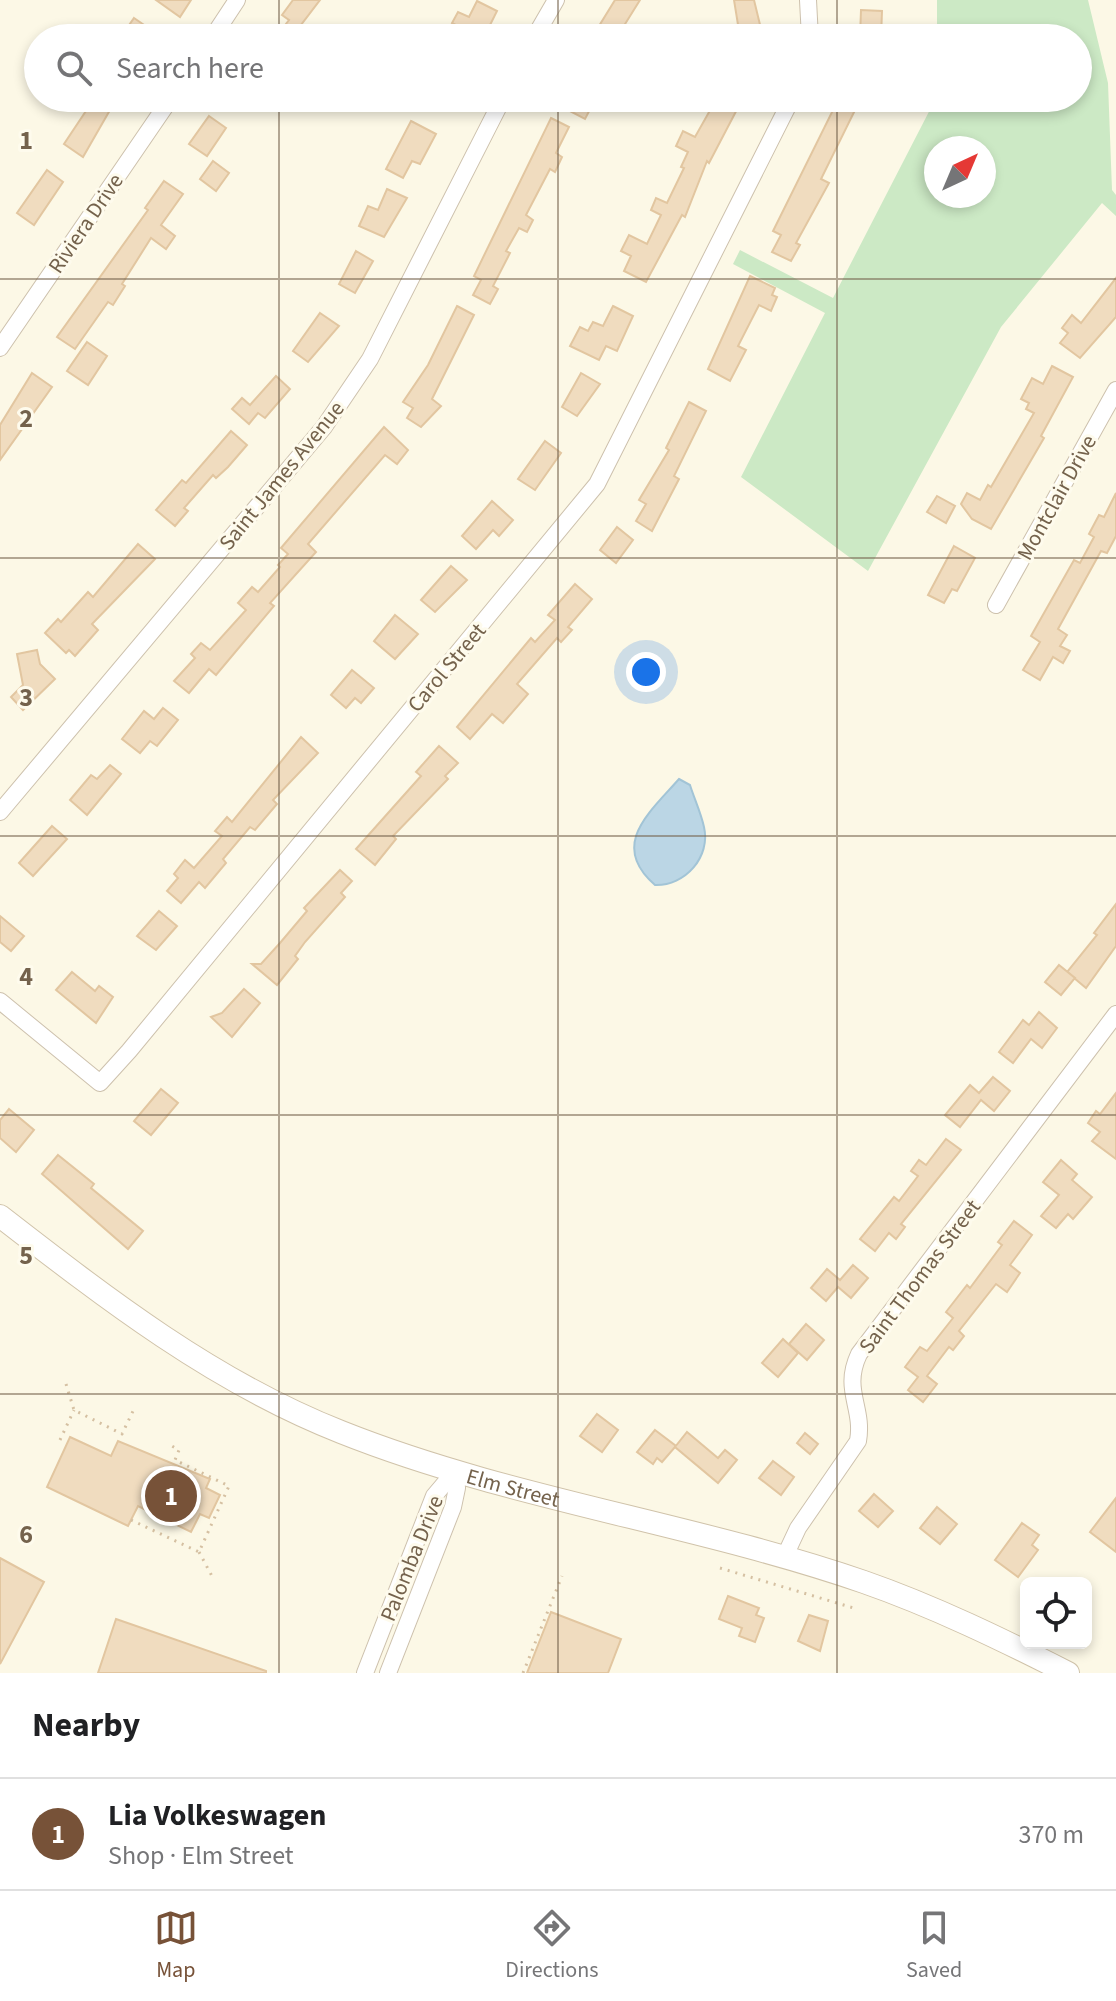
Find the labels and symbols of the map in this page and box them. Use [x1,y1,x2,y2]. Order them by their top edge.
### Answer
text: 1 [19,122,33,159]
north arrow [924,136,996,208]
street label: Riviera Drive [40,167,131,280]
street label: Saint James Avenue [211,394,352,557]
text: 2 [19,400,33,437]
street label: Montclair Drive [1009,429,1105,566]
street label: Carol Street [400,616,494,719]
your location [626,652,666,692]
text: 3 [19,679,33,716]
text: 4 [19,958,33,995]
street label: Saint Thomas Street [851,1192,989,1360]
text: 5 [19,1237,33,1274]
street label: Elm Street [463,1460,563,1516]
pin: 1 [145,1466,197,1526]
street label: Palomba Drive [372,1490,452,1626]
text: 6 [19,1516,33,1553]

